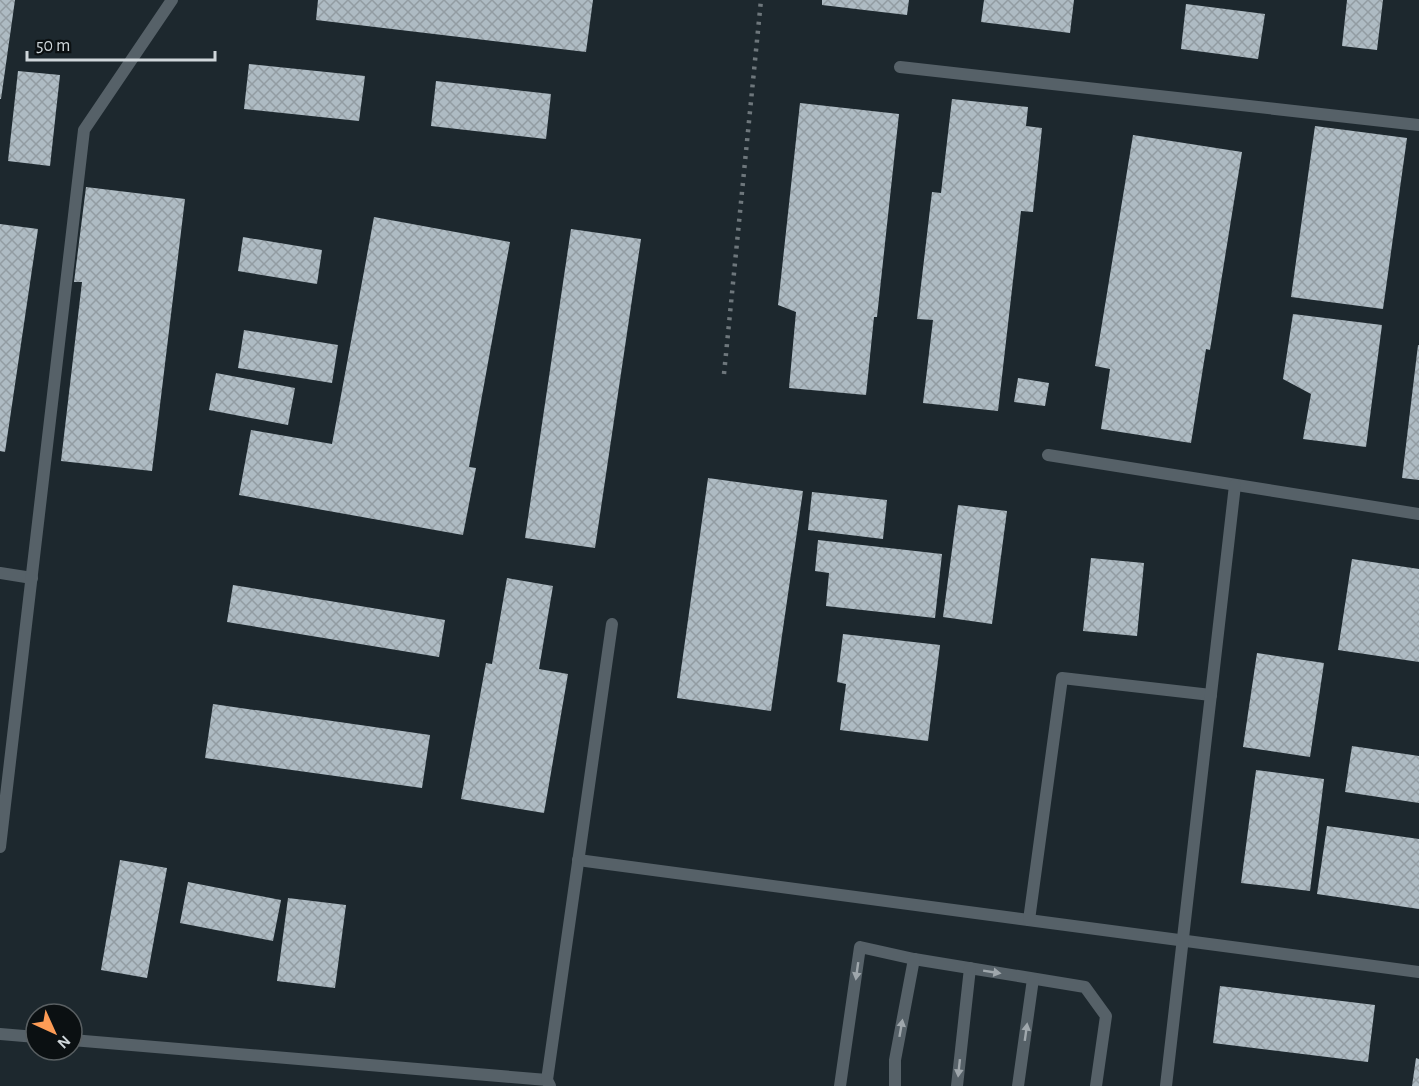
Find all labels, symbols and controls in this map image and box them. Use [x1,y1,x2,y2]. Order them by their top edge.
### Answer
scale bar [27,24,214,62]
text: 50 m [36,37,70,55]
one-way arrow [852,962,861,981]
one-way arrow [983,968,1002,977]
north arrow [24,1002,84,1062]
one-way arrow [897,1018,906,1037]
one-way arrow [1021,1023,1030,1042]
text: N [54,1032,73,1051]
one-way arrow [955,1059,964,1078]

